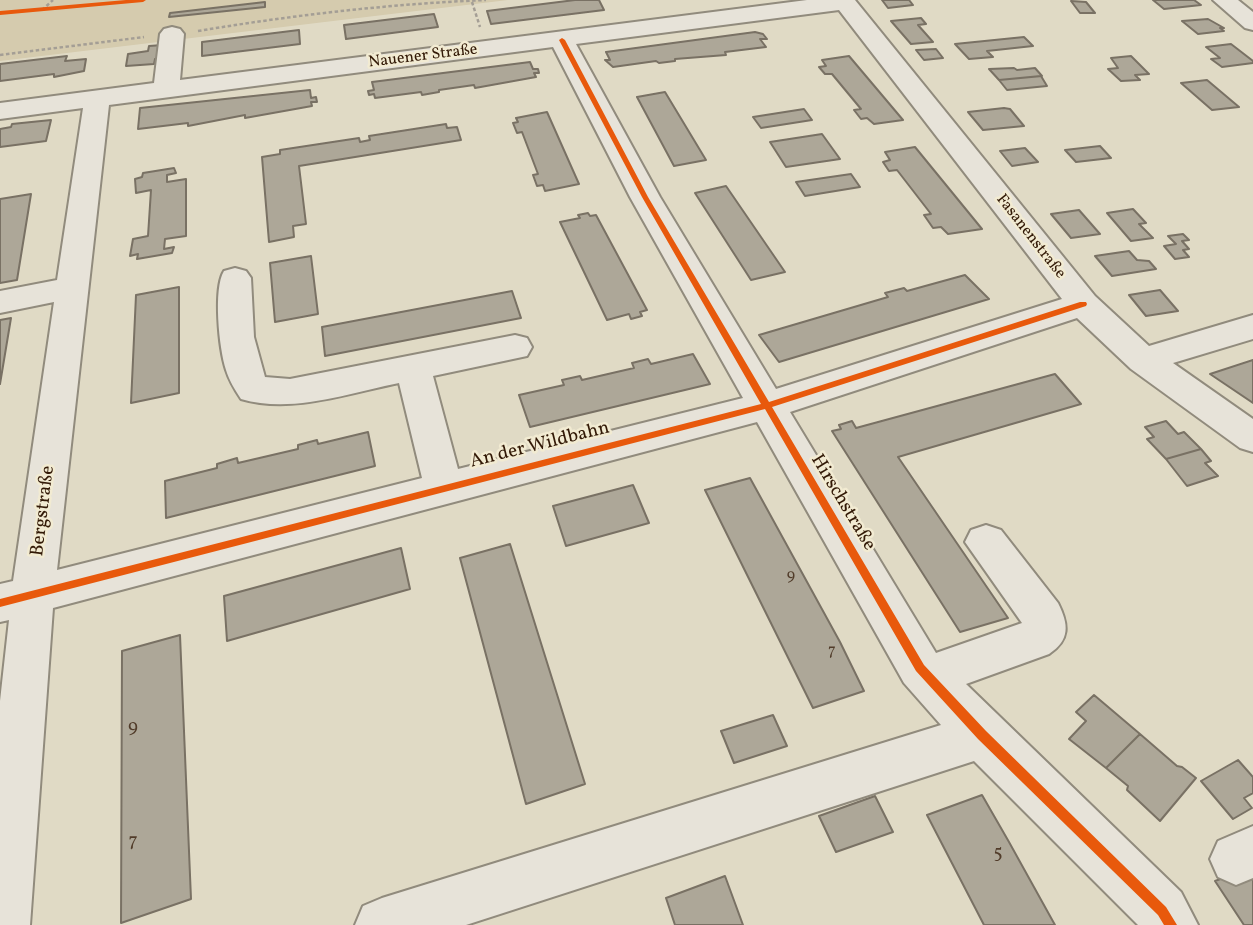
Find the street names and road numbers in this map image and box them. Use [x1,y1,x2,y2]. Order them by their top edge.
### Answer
street label: Nauener Straße [367,41,479,73]
street label: Fasanenstraße [991,191,1069,283]
street label: An der Wildbahn [468,418,612,474]
street label: Hirschstraße [804,451,880,555]
street label: Bergstraße [27,464,61,558]

